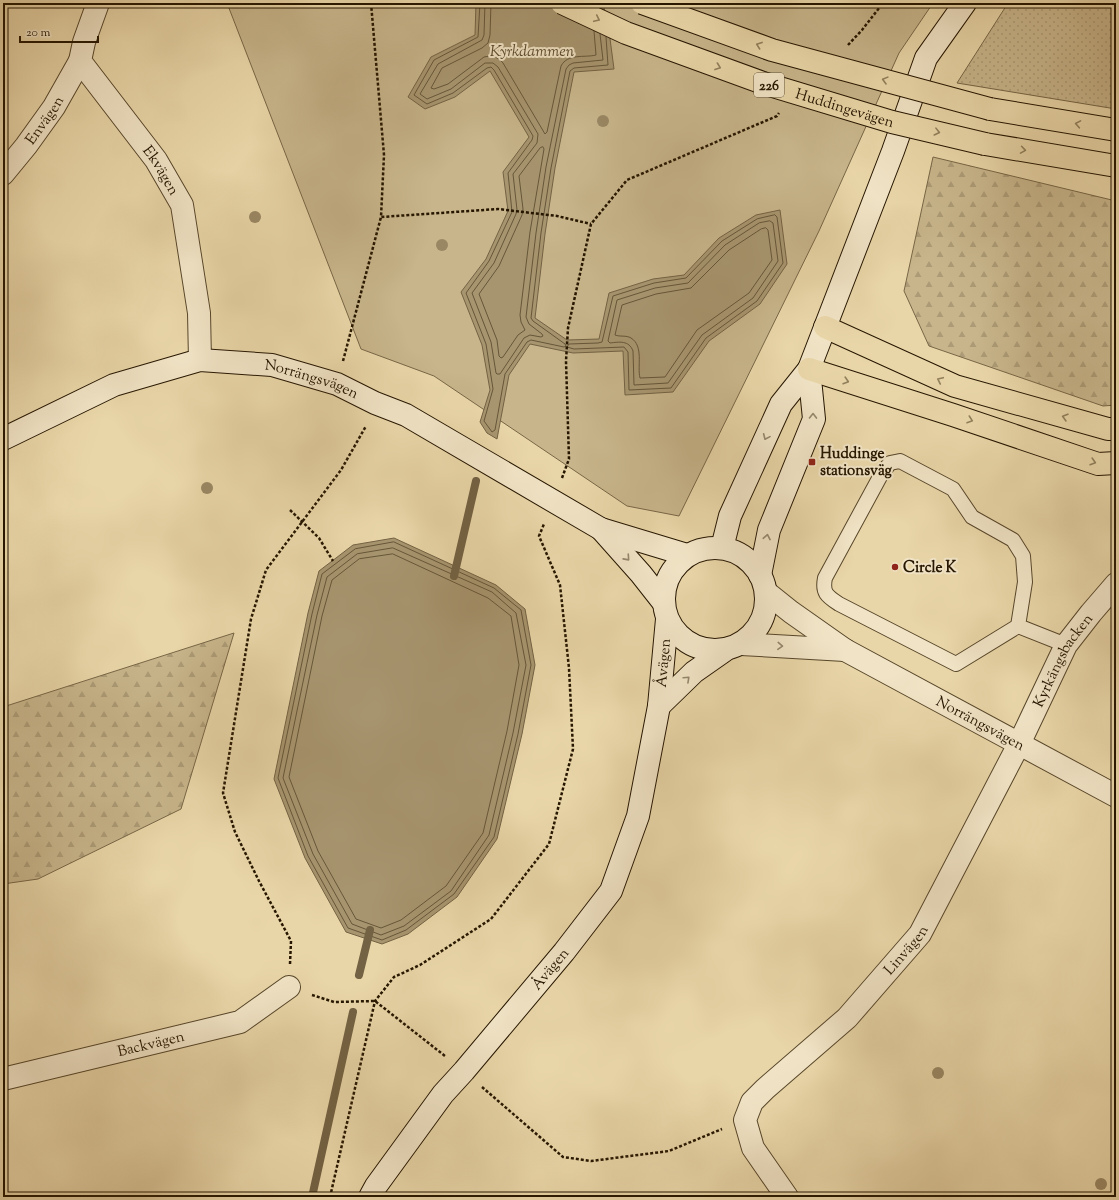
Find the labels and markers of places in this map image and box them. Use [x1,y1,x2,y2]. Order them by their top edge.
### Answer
place label: Huddinge stationsväg [820,444,893,482]
marker: Huddinge stationsväg [807,457,817,467]
place label: Circle K [903,558,957,579]
marker: Circle K [890,562,900,572]

